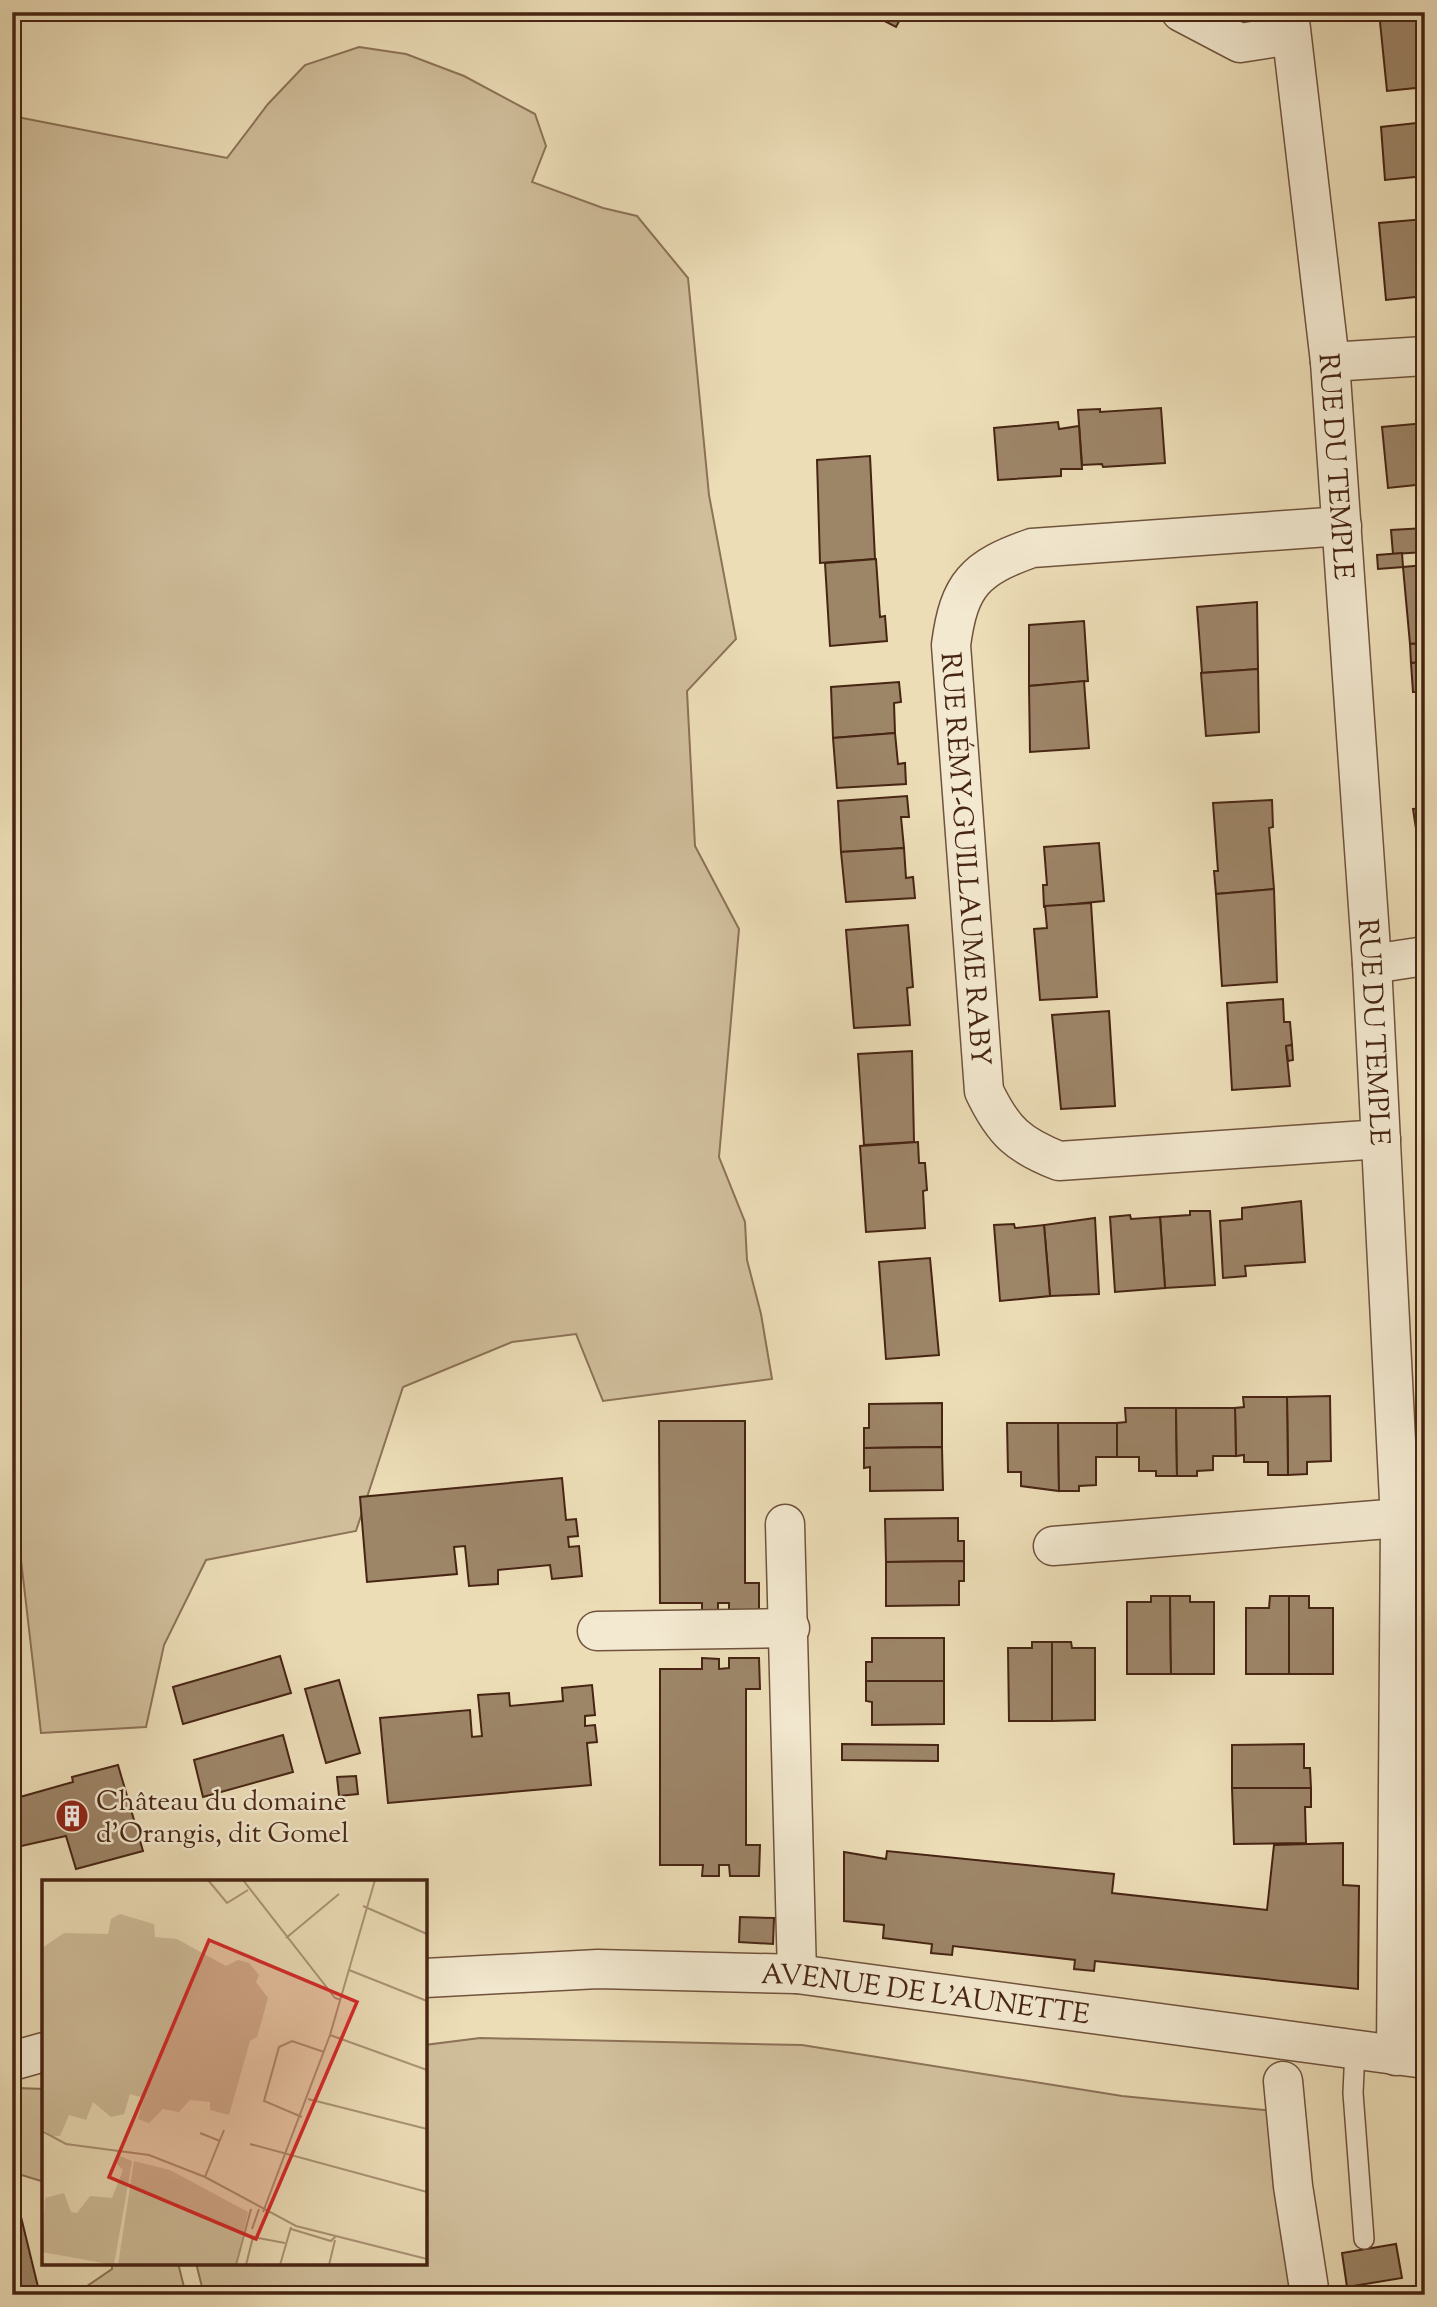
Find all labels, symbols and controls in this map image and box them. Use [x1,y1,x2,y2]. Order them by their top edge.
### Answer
street label: RUE DU TEMPLE [1306,352,1362,581]
street label: RUE RÉMY-GUILLAUME RABY [929,651,999,1067]
street label: RUE DU TEMPLE [1346,918,1398,1147]
place label: Château du domaine d'Orangis, dit Gomel [96,1783,349,1855]
building icon: Château du domaine d'Orangis, dit Gomel [53,1797,91,1835]
inset map [42,1880,427,2265]
street label: AVENUE DE L'AUNETTE [760,1956,1092,2036]

